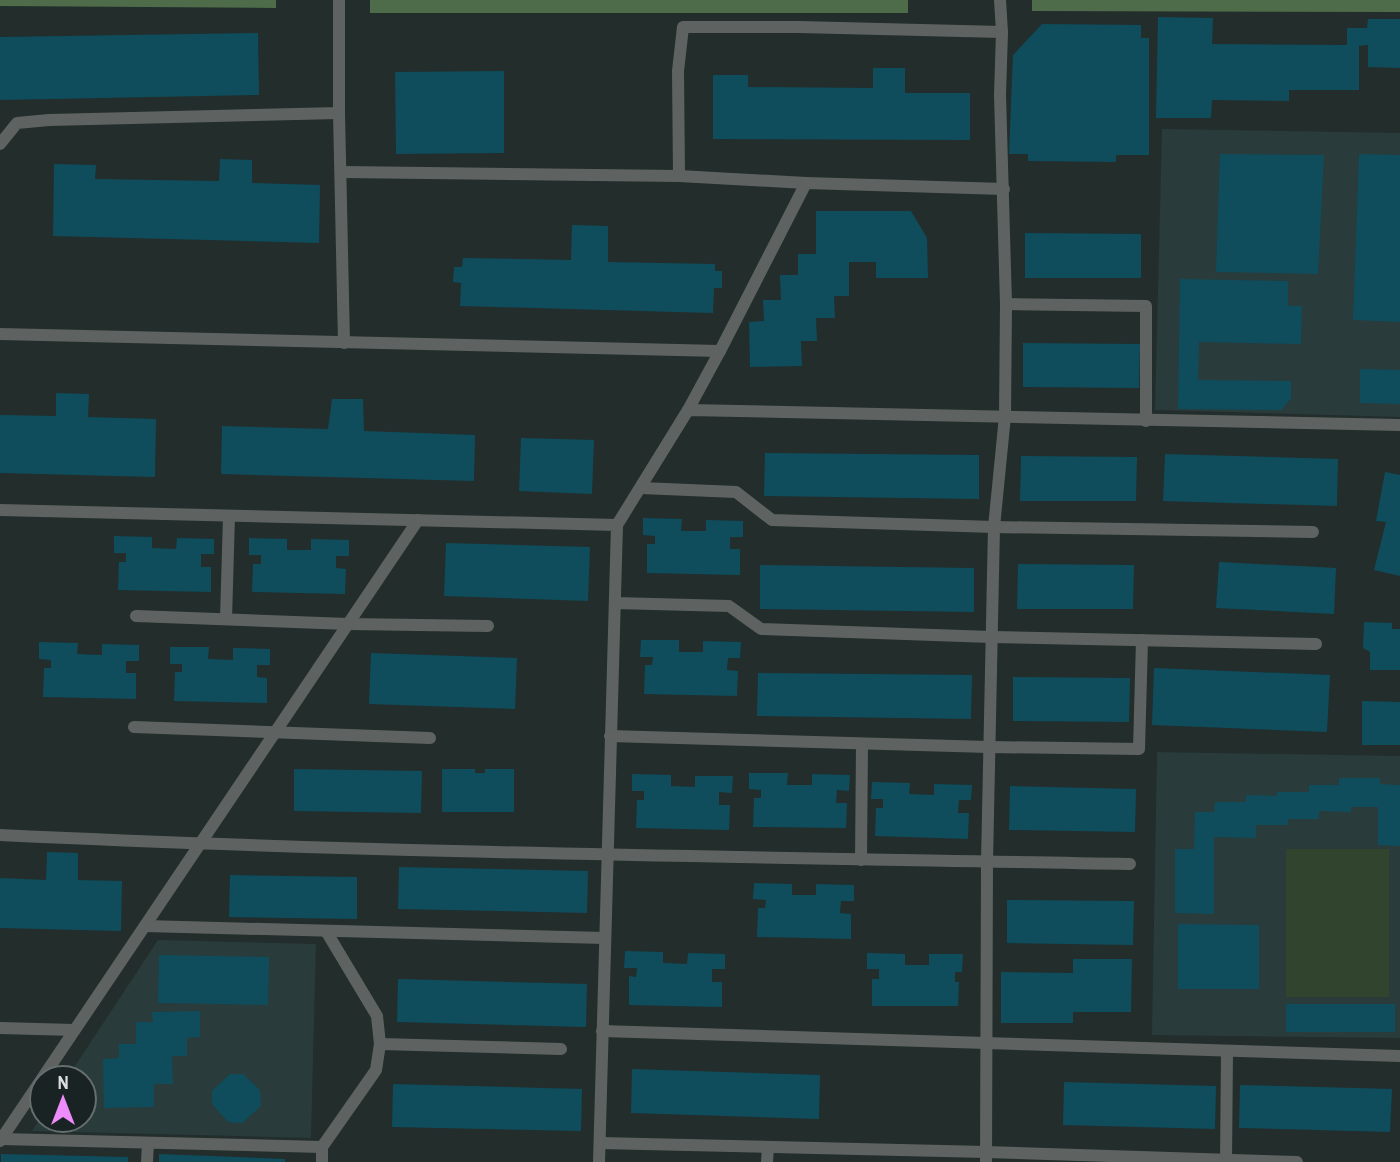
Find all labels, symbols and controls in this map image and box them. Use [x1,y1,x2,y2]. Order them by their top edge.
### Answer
north arrow [28,1064,98,1134]
text: N [57,1069,69,1095]

